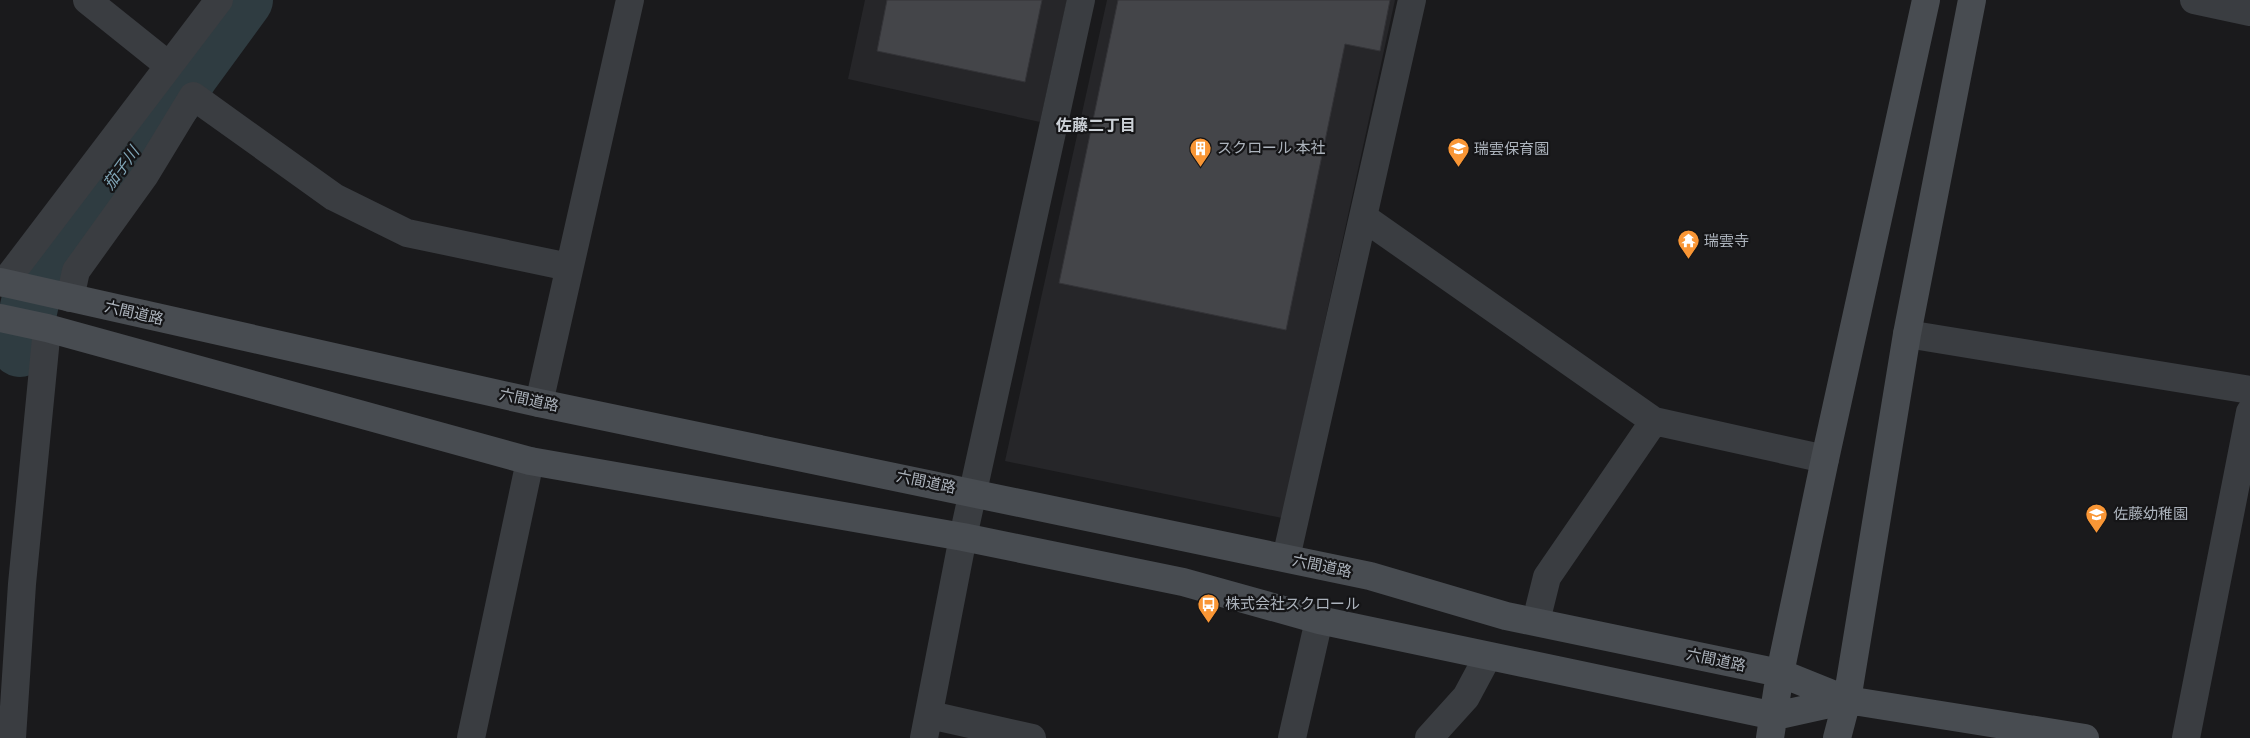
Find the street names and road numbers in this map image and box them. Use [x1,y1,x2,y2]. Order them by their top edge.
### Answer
street label: 六間道路 [103,297,165,329]
street label: 六間道路 [498,385,560,415]
street label: 六間道路 [895,467,957,497]
street label: 六間道路 [1291,551,1353,581]
street label: 六間道路 [1685,645,1747,675]

